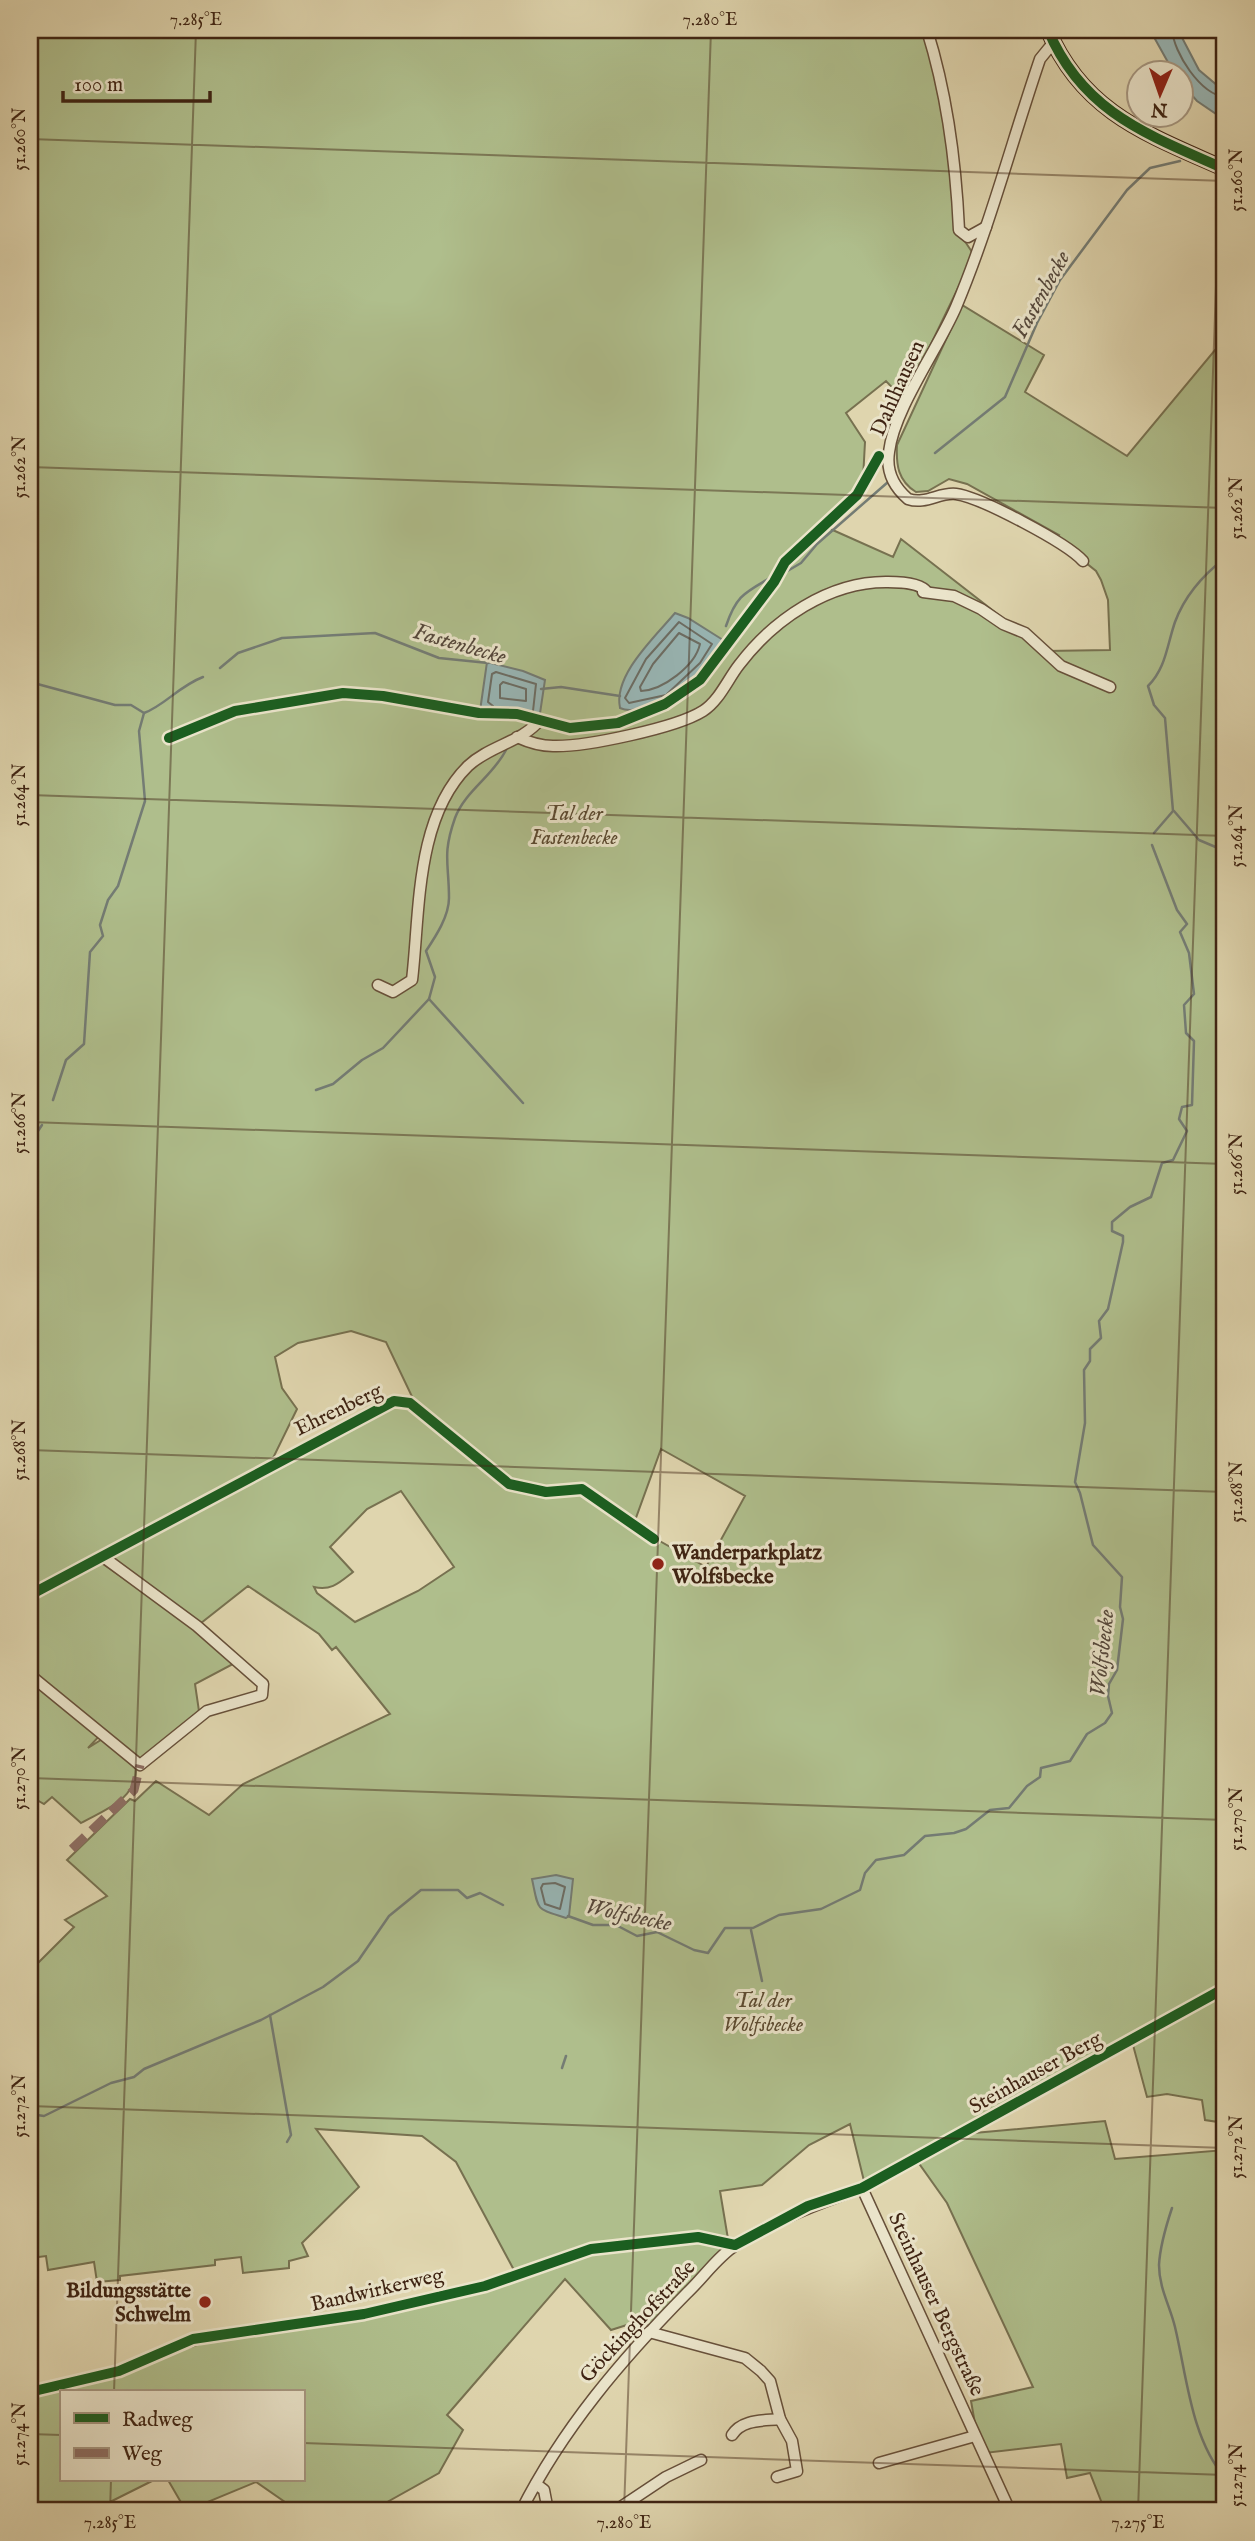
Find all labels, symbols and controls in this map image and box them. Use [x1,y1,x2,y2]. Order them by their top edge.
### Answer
text: 7.285°E [170,9,222,32]
text: 7.280°E [683,9,737,32]
scale bar [63,60,210,104]
north arrow [1126,60,1196,130]
text: 100 m [74,72,123,99]
text: N [1150,97,1169,121]
text: 51.260°N [9,107,32,171]
text: 51.260°N [1226,148,1249,212]
water label: Fastenbecke [1006,246,1077,343]
street label: Dahlhausen [865,336,931,441]
text: 51.262°N [9,435,32,498]
text: 51.262°N [1226,476,1249,539]
water label: Fastenbecke [410,617,510,672]
text: 51.264°N [9,763,32,827]
park label: Tal der Fastenbecke [530,801,618,852]
text: 51.264°N [1226,804,1249,868]
text: 51.266°N [9,1092,32,1154]
text: 51.266°N [1226,1133,1249,1195]
street label: Ehrenberg [290,1377,387,1443]
text: 51.268°N [9,1419,32,1481]
text: 51.268°N [1226,1461,1249,1523]
place label: Wanderparkplatz Wolfsbecke [671,1540,822,1591]
marker: Wanderparkplatz Wolfsbecke [650,1556,666,1572]
water label: Wolfsbecke [1084,1608,1122,1698]
text: 51.270°N [9,1746,32,1810]
text: 51.270°N [1226,1787,1249,1851]
water label: Wolfsbecke [583,1892,675,1939]
park label: Tal der Wolfsbecke [723,1988,803,2039]
street label: Steinhauser Berg [965,2025,1107,2121]
text: 51.272°N [9,2074,32,2138]
text: 51.272°N [1226,2115,1249,2179]
street label: Steinhauser Bergstraße [881,2209,990,2401]
street label: Göckinghofstraße [574,2255,702,2389]
street label: Bandwirkerweg [308,2262,447,2319]
place label: Bildungsstätte Schwelm [66,2278,192,2329]
marker: Bildungsstätte Schwelm [197,2294,213,2310]
legend [60,2390,304,2482]
text: 51.274°N [9,2402,32,2466]
text: Radweg [122,2407,193,2434]
text: Weg [122,2441,163,2468]
text: 51.274°N [1226,2443,1249,2507]
text: 7.285°E [84,2512,136,2535]
text: 7.280°E [597,2512,651,2535]
text: 7.275°E [1111,2512,1165,2535]

